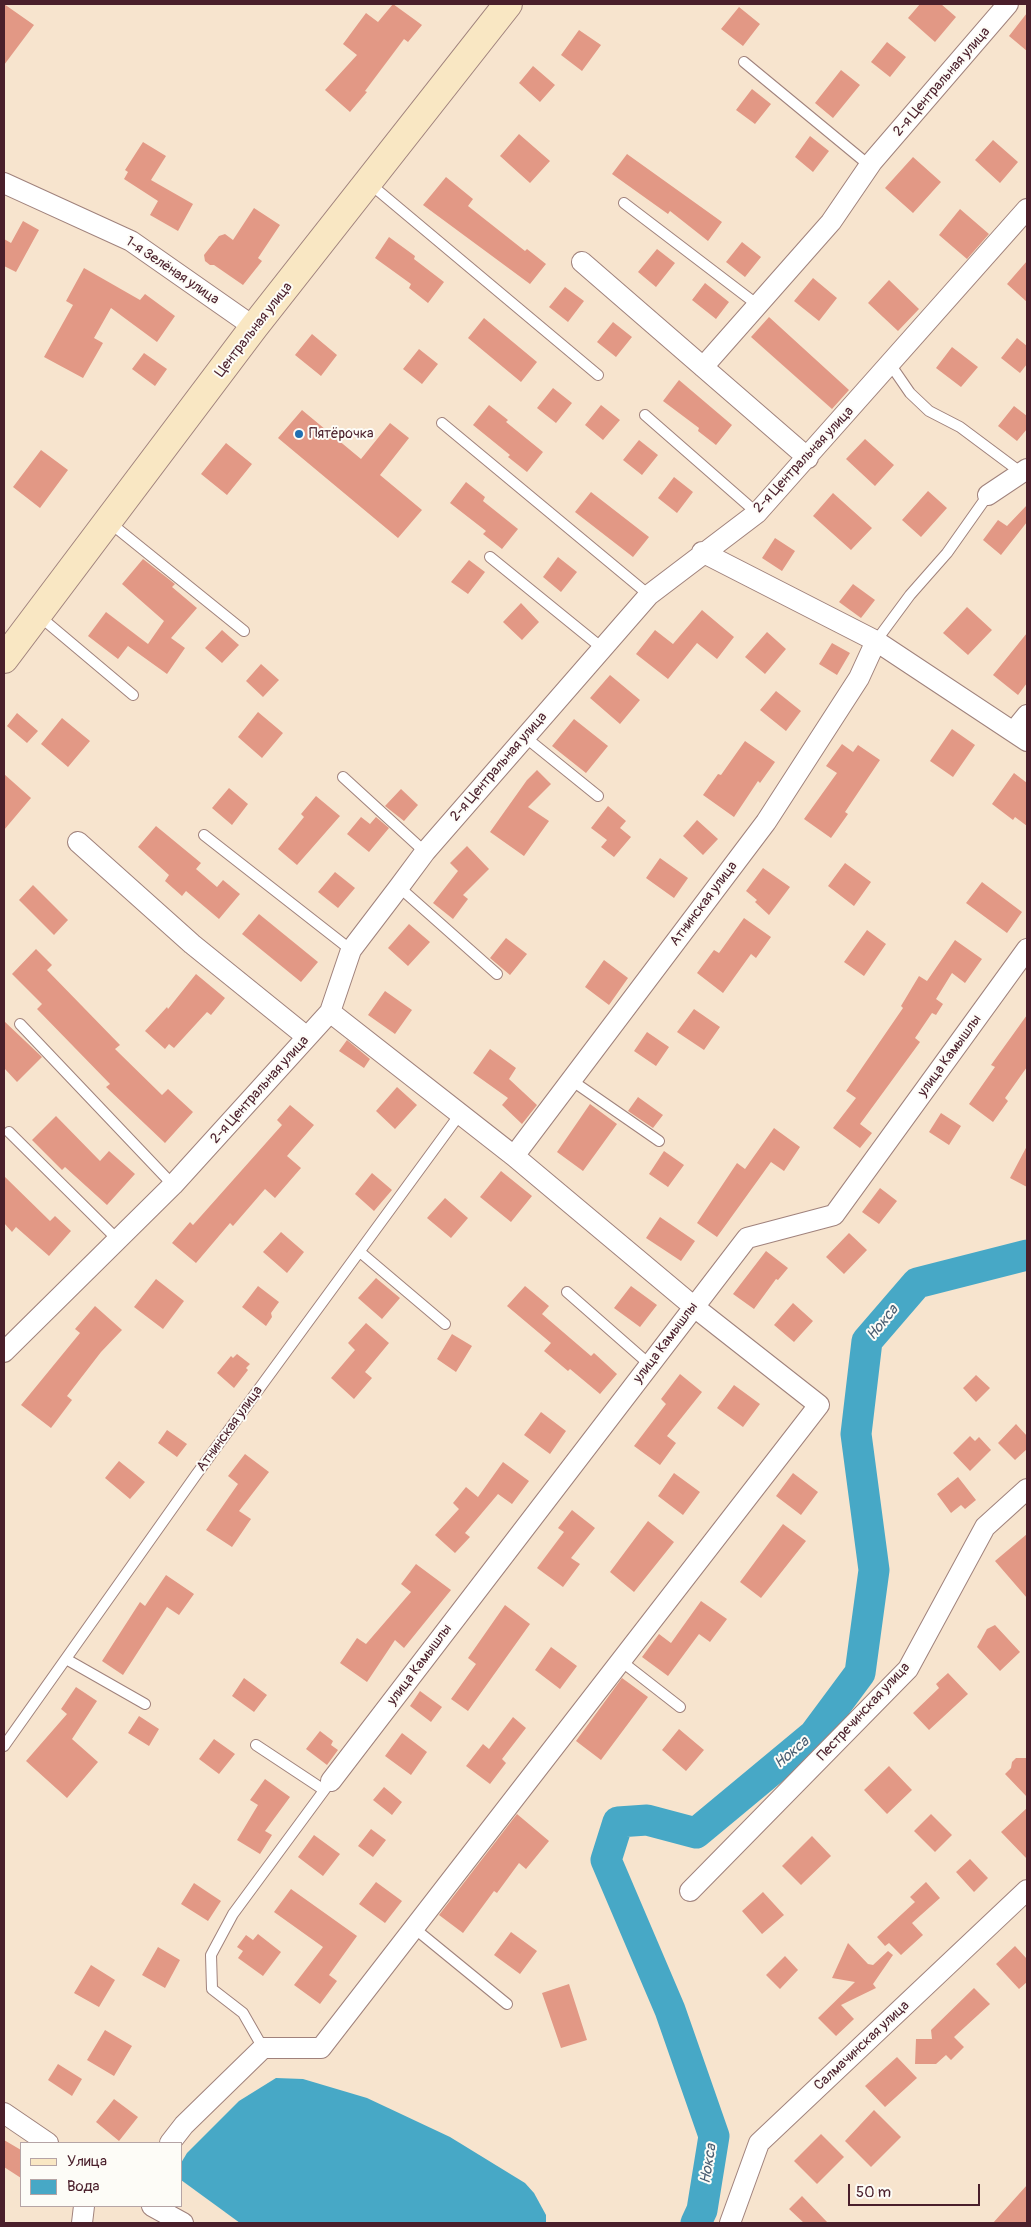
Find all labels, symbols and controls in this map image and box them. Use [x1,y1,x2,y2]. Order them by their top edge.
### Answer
street label: 2-я Центральная улица [890,24,994,140]
street label: 1-я Зелёная улица [122,233,222,309]
street label: Центральная улица [212,279,296,381]
street label: 2-я Центральная улица [750,403,858,517]
place label: Пятёрочка [309,426,373,442]
marker: Пятёрочка [293,428,305,440]
street label: 2-я Центральная улица [447,709,551,825]
street label: Атнинская улица [667,858,741,950]
street label: улица Камышлы [915,1012,985,1100]
street label: 2-я Центральная улица [207,1033,313,1147]
street label: улица Камышлы [630,1299,702,1387]
water label: Нокса [863,1302,903,1344]
street label: Атнинская улица [193,1383,267,1475]
street label: улица Камышлы [384,1621,456,1709]
street label: Пестречинская улица [814,1659,914,1765]
water label: Нокса [771,1733,813,1773]
street label: Салмачинская улица [811,1998,913,2094]
legend [20,2142,182,2207]
water label: Нокса [697,2143,721,2185]
text: Улица [67,2152,107,2171]
scale bar [851,2174,984,2206]
text: Вода [67,2177,100,2196]
text: 50 m [856,2183,891,2202]

